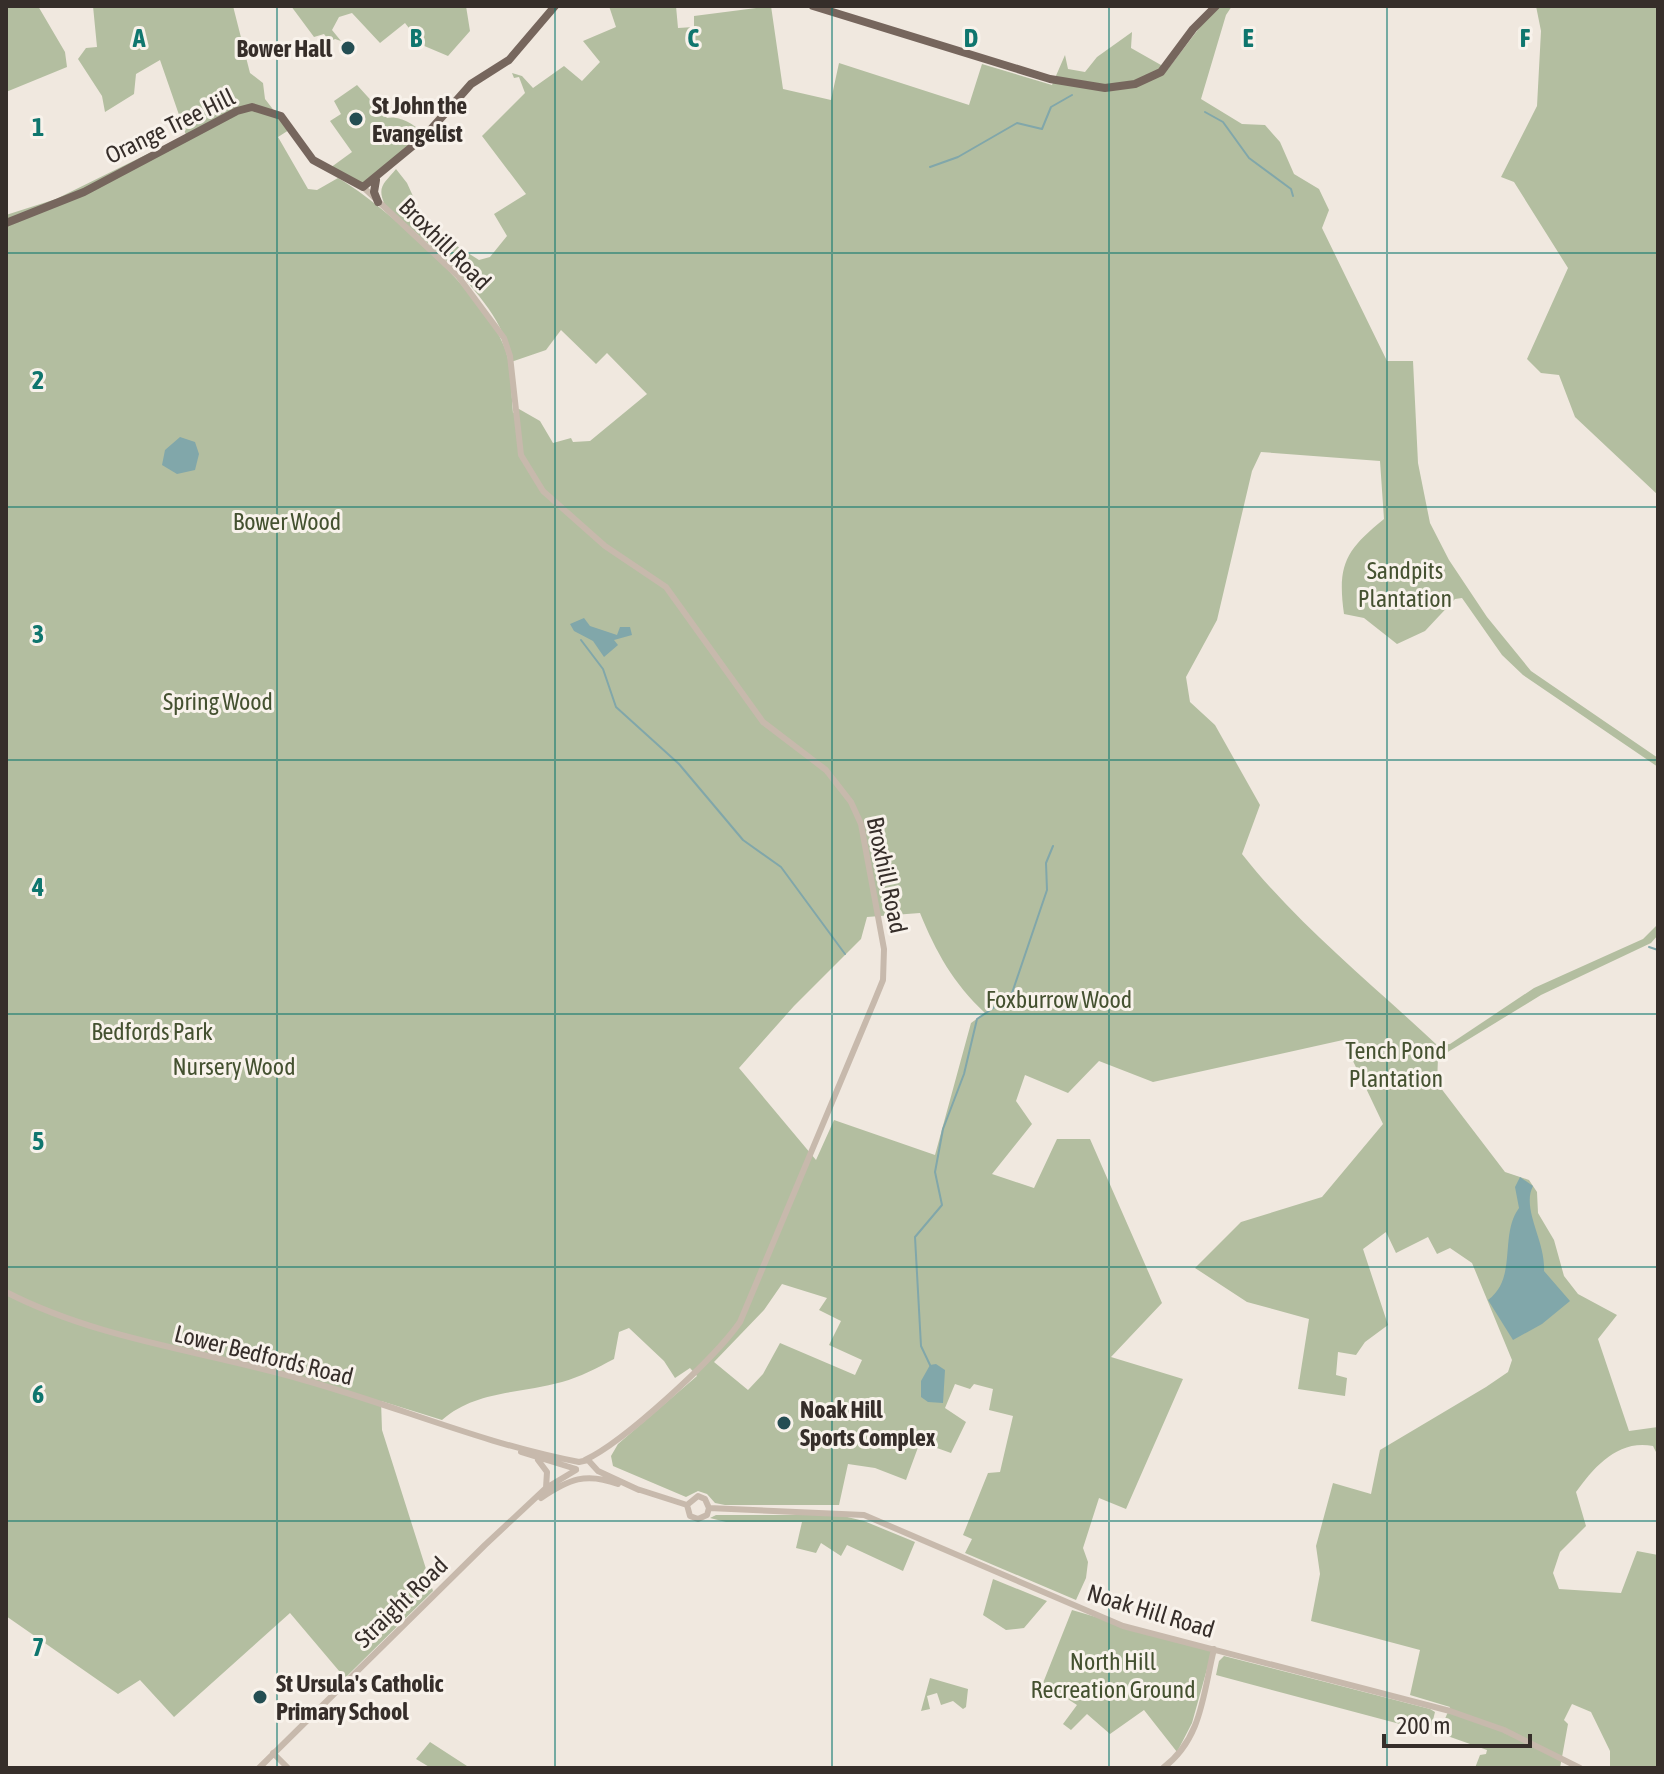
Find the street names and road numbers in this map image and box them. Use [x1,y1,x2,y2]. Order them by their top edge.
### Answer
street label: Orange Tree Hill [101,83,240,169]
street label: Broxhill Road [394,193,496,295]
street label: Broxhill Road [862,814,912,936]
street label: Lower Bedfords Road [172,1320,356,1390]
street label: Straight Road [349,1551,453,1653]
street label: Noak Hill Road [1084,1579,1218,1643]

